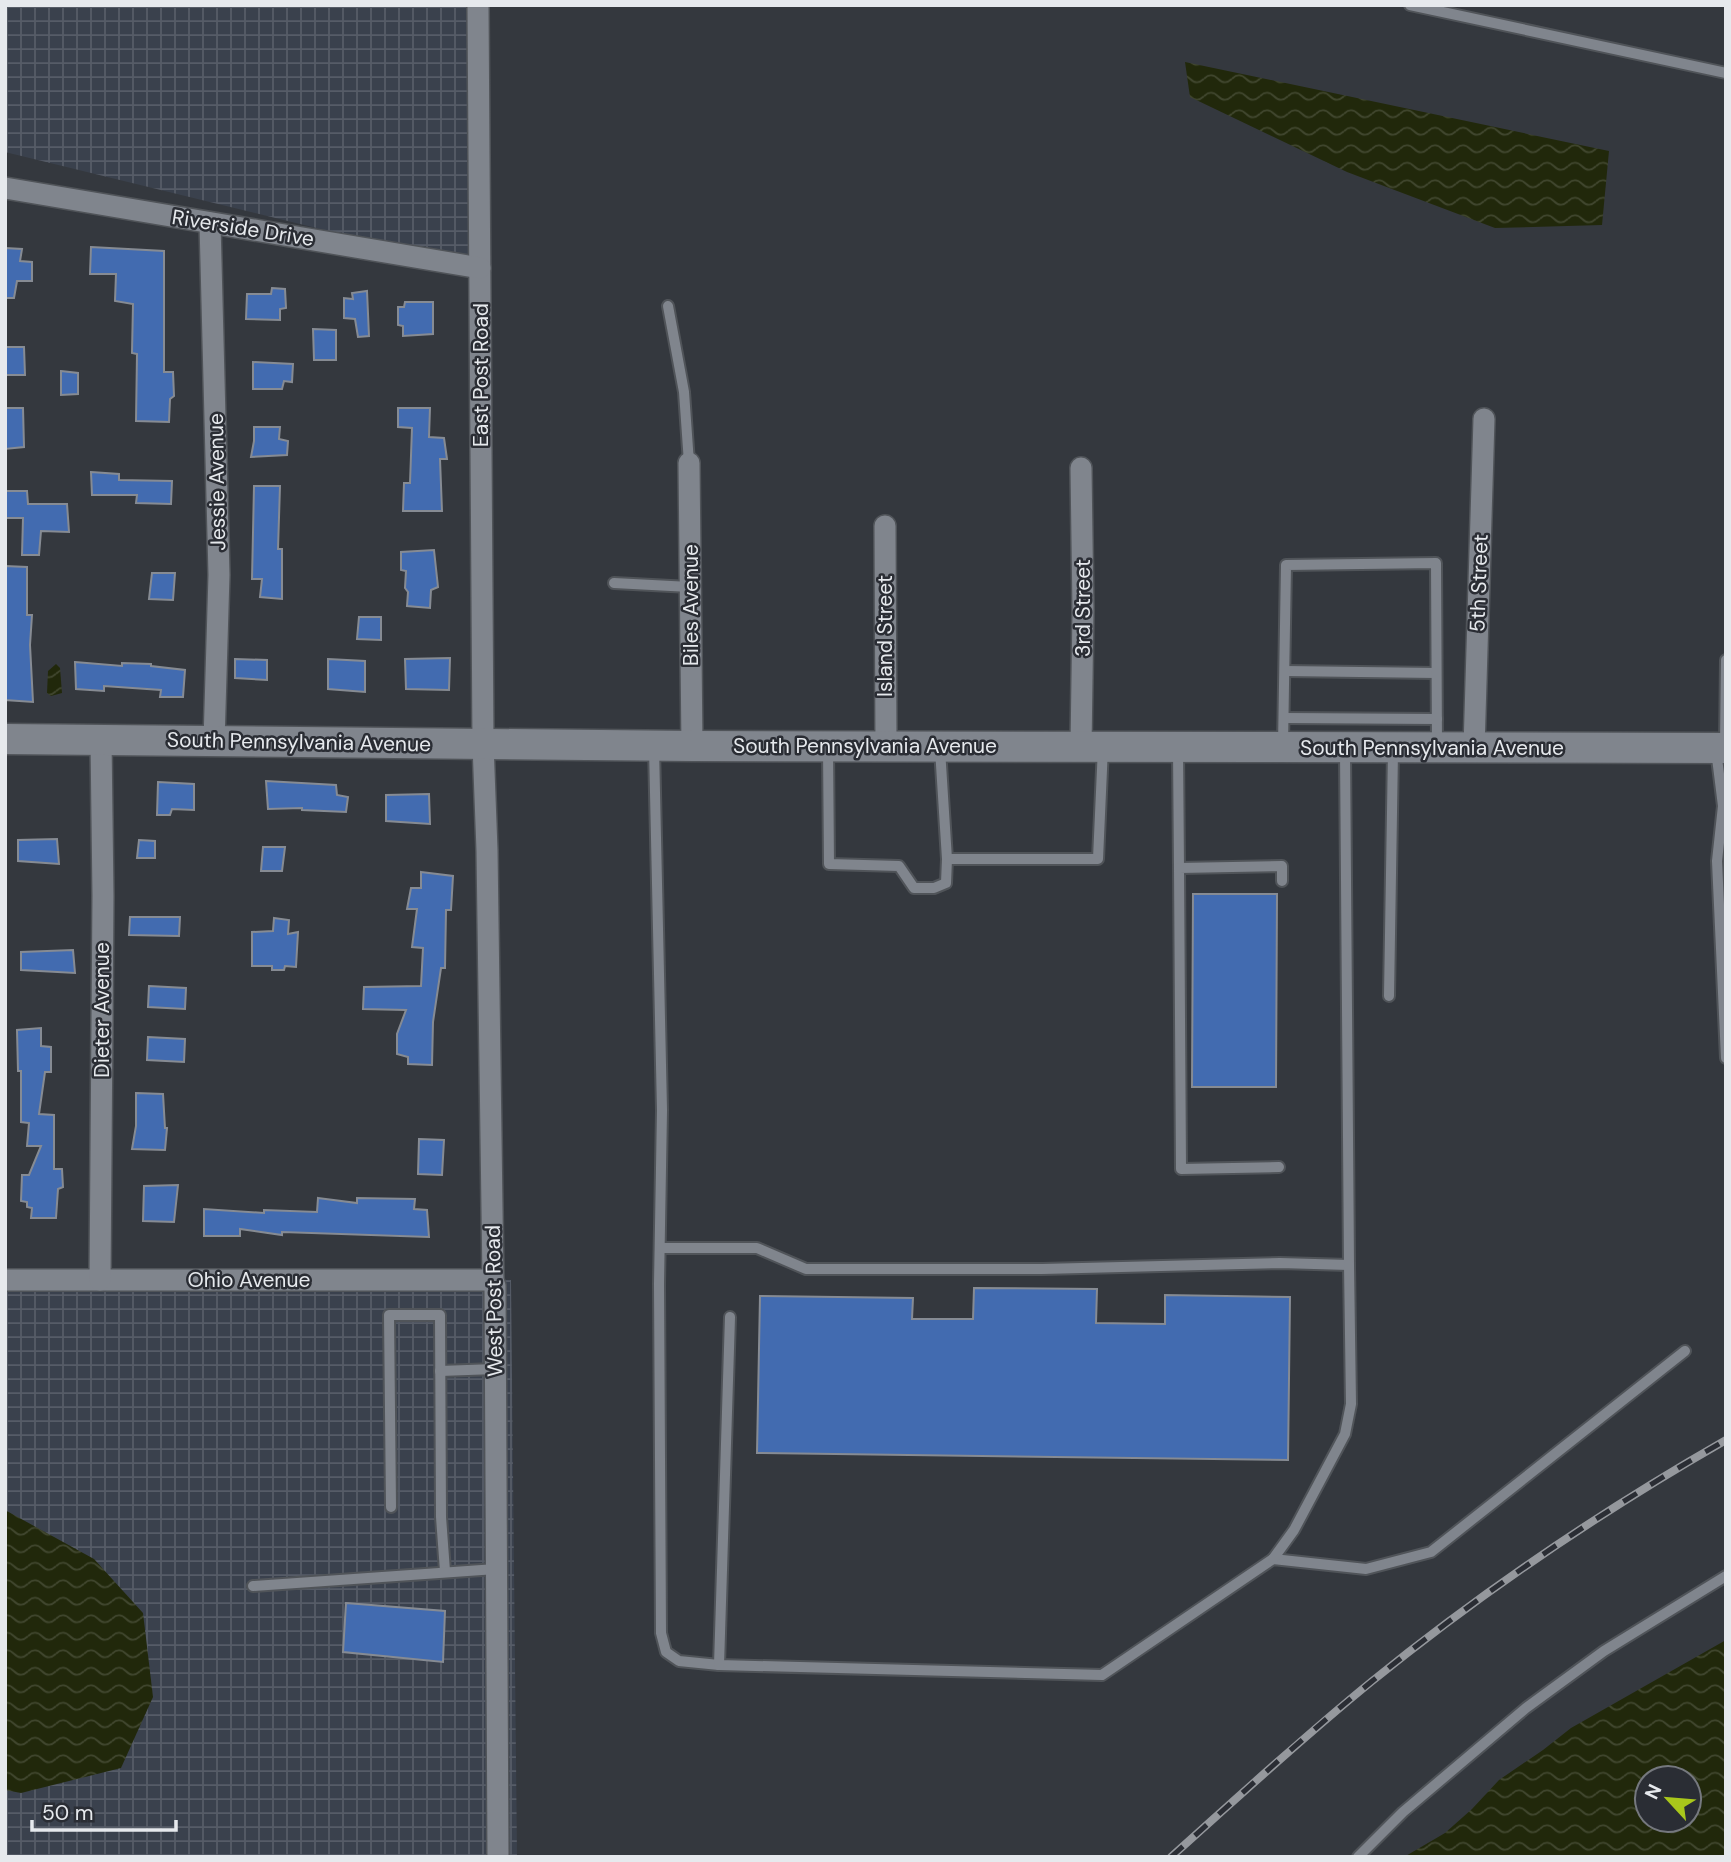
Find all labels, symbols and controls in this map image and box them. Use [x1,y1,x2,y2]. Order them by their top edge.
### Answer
street label: Riverside Drive [170,203,316,253]
street label: East Post Road [467,303,495,447]
street label: Jessie Avenue [202,413,232,551]
street label: 5th Street [1463,533,1495,633]
street label: Biles Avenue [677,544,705,666]
street label: 3rd Street [1069,559,1097,657]
street label: Island Street [871,575,899,697]
street label: South Pennsylvania Avenue [167,726,431,758]
street label: South Pennsylvania Avenue [733,732,997,760]
street label: South Pennsylvania Avenue [1300,734,1564,762]
street label: Dieter Avenue [88,942,116,1078]
street label: West Post Road [479,1225,509,1377]
street label: Ohio Avenue [188,1266,310,1294]
north arrow [1633,1764,1703,1834]
text: N [1639,1780,1667,1803]
scale bar [32,1788,175,1832]
text: 50 m [42,1799,93,1827]

